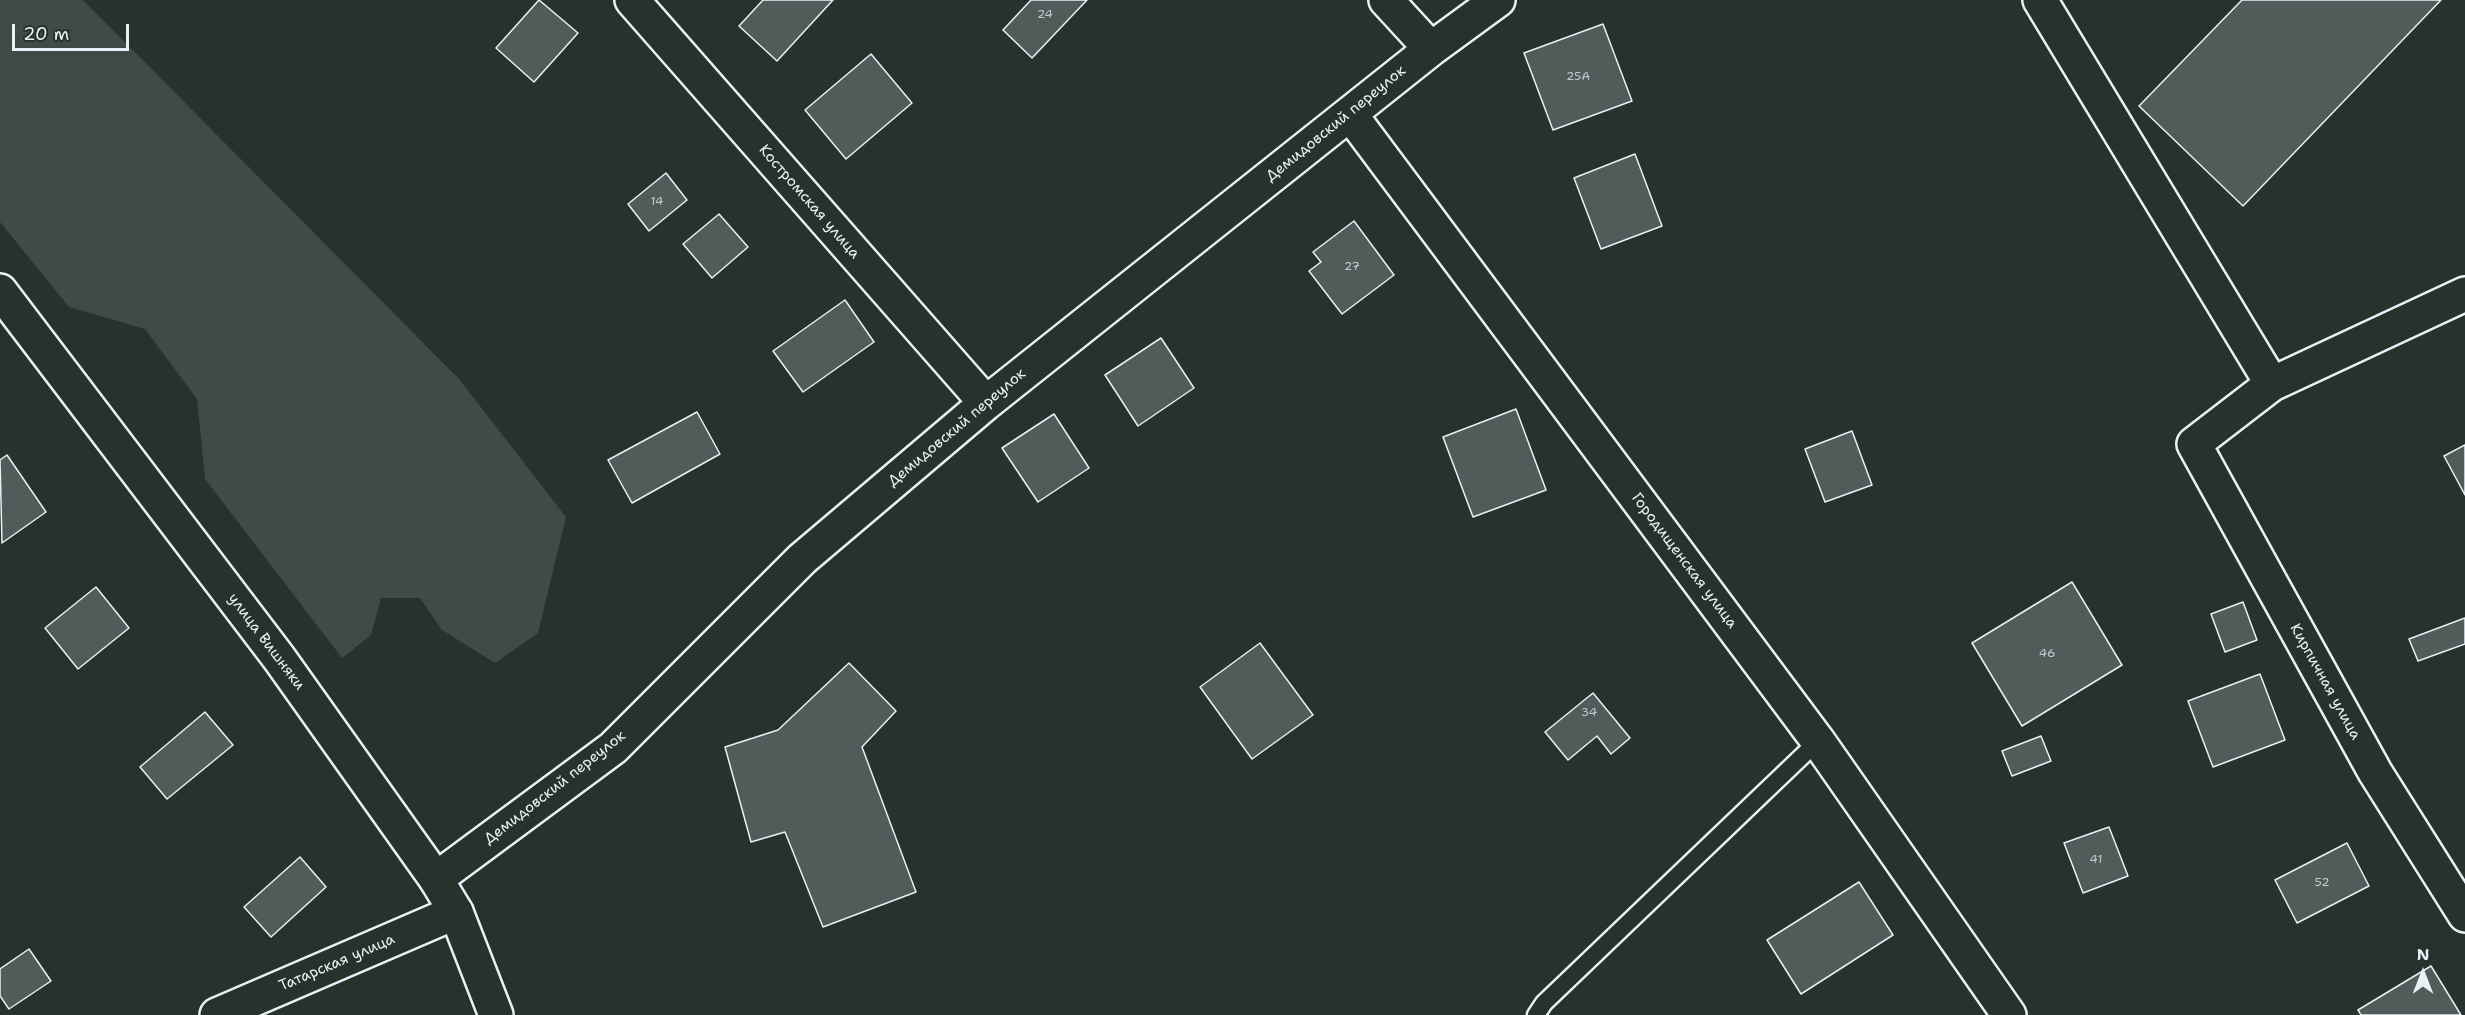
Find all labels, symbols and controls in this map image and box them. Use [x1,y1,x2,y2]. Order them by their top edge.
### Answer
house number: 24 [1037,8,1053,22]
scale bar [15,12,132,50]
text: 20 m [23,22,69,46]
street label: Демидовский переулок [1262,62,1410,186]
house number: 25А [1566,70,1590,84]
street label: Костромская улица [755,141,863,263]
house number: 14 [651,195,663,209]
house number: 27 [1344,260,1360,274]
street label: Демидовский переулок [884,365,1030,491]
street label: Городищенская улица [1627,490,1741,632]
street label: улица Вишняки [224,590,308,694]
street label: Кирпичная улица [2286,621,2364,743]
house number: 46 [2039,647,2055,661]
house number: 34 [1581,706,1597,720]
street label: Демидовский переулок [481,727,629,849]
house number: 41 [2090,853,2102,867]
house number: 52 [2314,876,2330,890]
street label: Татарская улица [276,931,398,995]
north arrow [2393,943,2453,1003]
text: N [2417,944,2429,965]

